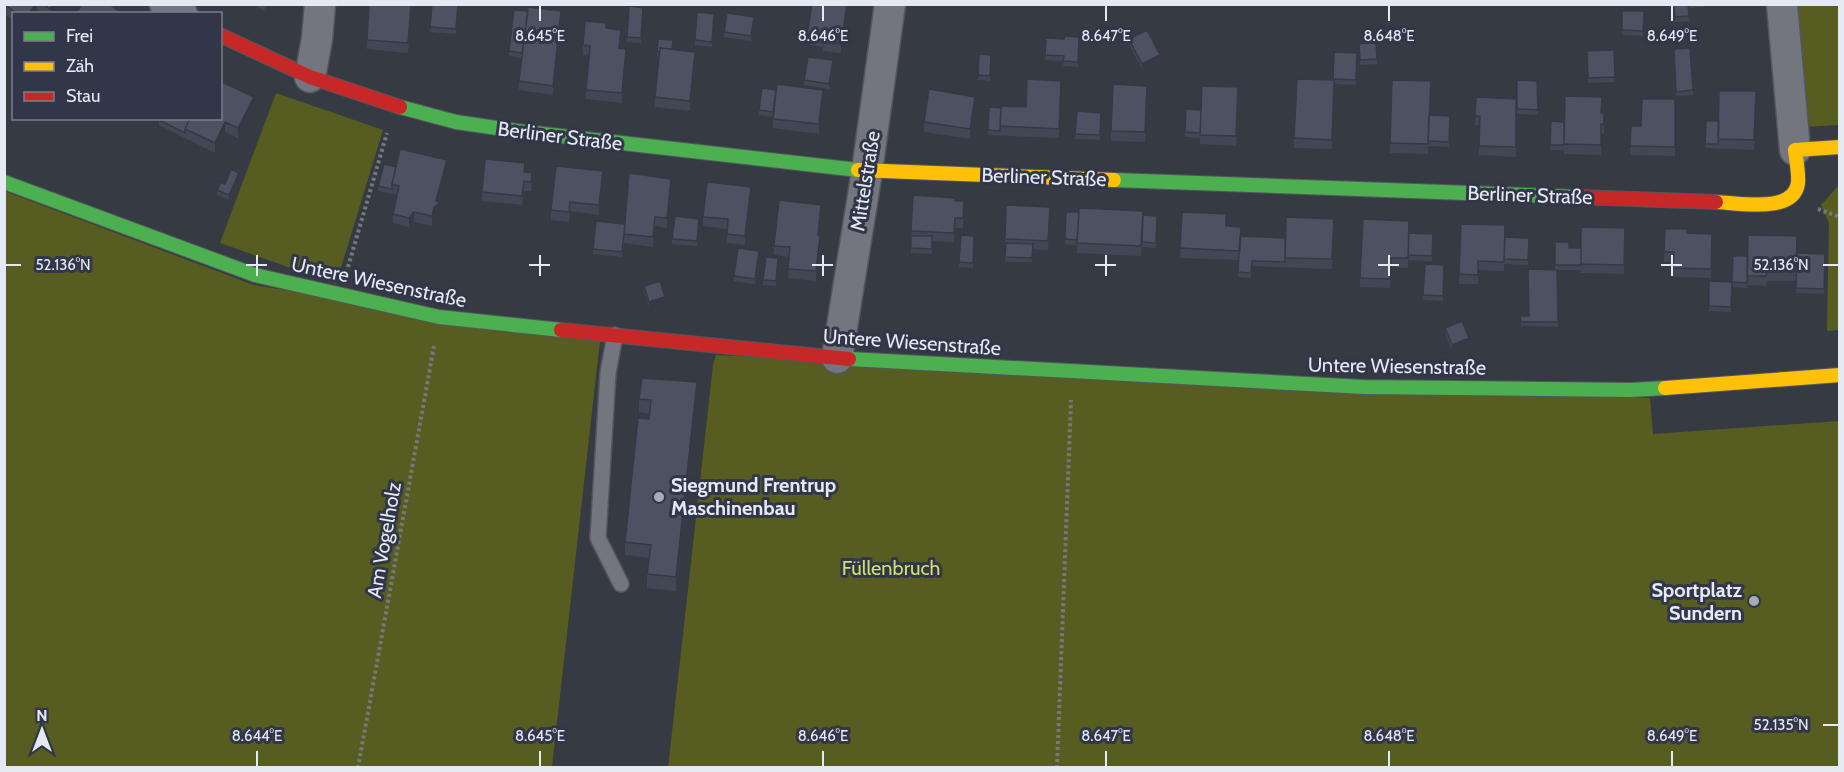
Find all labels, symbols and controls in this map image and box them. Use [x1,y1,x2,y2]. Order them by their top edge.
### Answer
legend [12,12,222,120]
text: Frei [66,25,93,47]
text: 8.645°E [515,27,565,45]
text: 8.646°E [798,27,848,45]
text: 8.647°E [1081,27,1131,45]
text: 8.648°E [1363,27,1415,45]
text: 8.649°E [1647,27,1697,45]
text: Zäh [66,55,94,77]
text: Stau [66,85,100,107]
street label: Berliner Straße [496,116,624,156]
street label: Mittelstraße [845,129,885,233]
street label: Berliner Straße [981,163,1107,191]
street label: Berliner Straße [1467,181,1593,209]
street label: Untere Wiesenstraße [289,252,469,312]
text: 52.136°N [35,256,91,274]
text: 52.136°N [1753,256,1809,274]
street label: Untere Wiesenstraße [822,324,1002,360]
street label: Untere Wiesenstraße [1308,352,1486,380]
place label: Siegmund Frentrup Maschinenbau [671,473,836,520]
street label: Am Vogelholz [362,480,406,600]
marker: Siegmund Frentrup Maschinenbau [652,490,666,504]
park label: Füllenbruch [842,556,940,580]
place label: Sportplatz Sundern [1651,578,1743,625]
marker: Sportplatz Sundern [1747,594,1761,608]
north arrow [12,700,72,760]
text: N [36,706,48,725]
text: 52.135°N [1754,716,1808,734]
text: 8.644°E [232,727,282,745]
text: 8.645°E [515,727,565,745]
text: 8.646°E [798,727,848,745]
text: 8.647°E [1081,727,1131,745]
text: 8.648°E [1363,727,1415,745]
text: 8.649°E [1647,727,1697,745]

